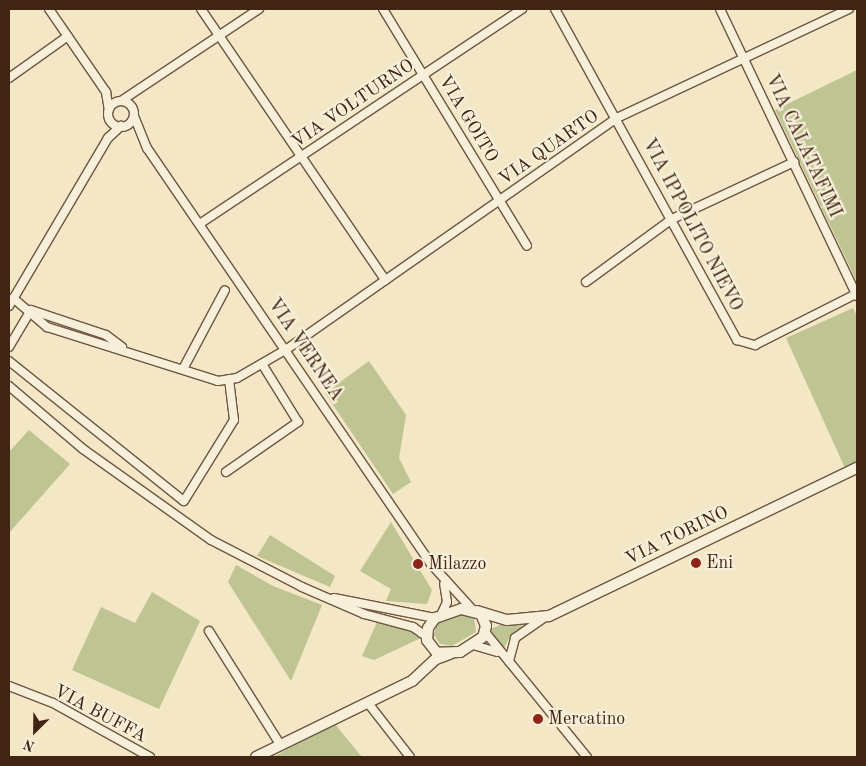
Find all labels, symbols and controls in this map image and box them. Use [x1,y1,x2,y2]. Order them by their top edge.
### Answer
street label: VIA VOLTURNO [288,55,418,153]
street label: VIA GOITO [434,71,502,167]
street label: VIA CALATAFIMI [760,71,846,221]
street label: VIA QUARTO [495,106,603,190]
street label: VIA IPPOLITO NIEVO [637,135,747,315]
street label: VIA VERNEA [263,295,347,405]
street label: VIA TORINO [622,502,732,570]
place label: Eni [706,552,733,574]
place label: Milazzo [428,553,486,575]
marker: Eni [690,557,702,569]
marker: Milazzo [412,558,424,570]
street label: VIA BUFFA [50,680,150,748]
north arrow [10,706,60,756]
place label: Mercatino [548,708,625,730]
marker: Mercatino [532,713,544,725]
text: N [21,736,37,753]

